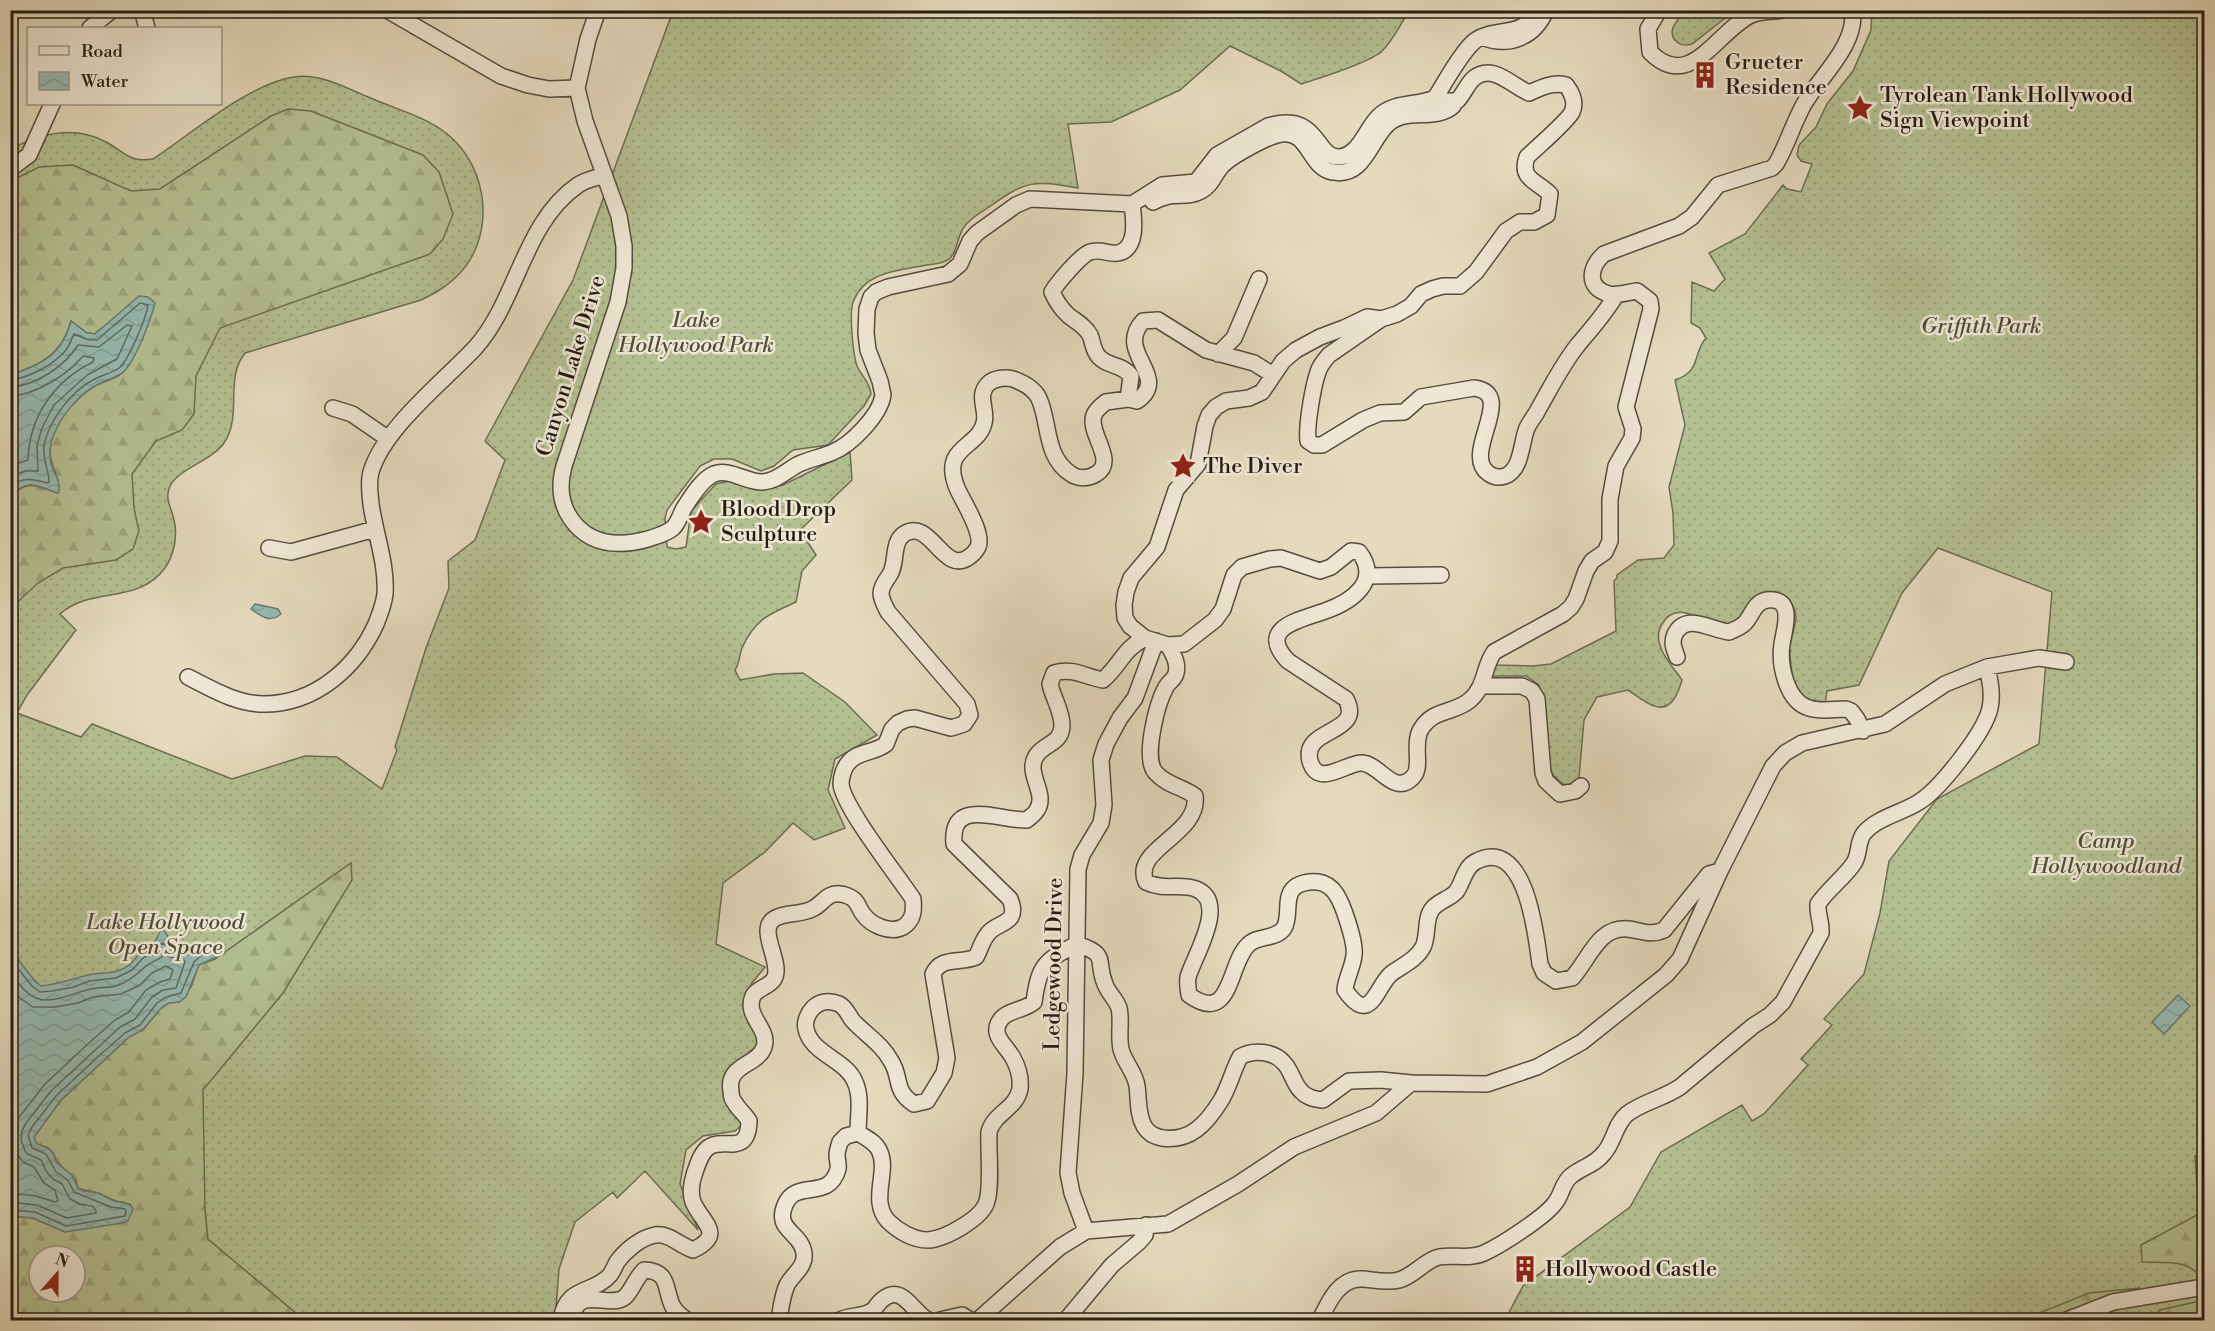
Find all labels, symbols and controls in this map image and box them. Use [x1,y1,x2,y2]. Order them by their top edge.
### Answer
legend [27,27,222,105]
text: Road [81,40,124,63]
place label: Grueter Residence [1725,49,1827,101]
building icon: Grueter Residence [1690,60,1720,90]
text: Water [80,70,129,93]
place label: Tyrolean Tank Hollywood Sign Viewpoint [1880,82,2133,134]
place icon: Tyrolean Tank Hollywood Sign Viewpoint [1845,93,1875,123]
street label: Canyon Lake Drive [531,272,611,460]
park label: Lake Hollywood Park [617,307,774,359]
park label: Griffith Park [1921,313,2041,340]
place icon: The Diver [1168,451,1198,481]
place label: The Diver [1203,453,1302,480]
place label: Blood Drop Sculpture [720,496,836,548]
place icon: Blood Drop Sculpture [686,507,716,537]
park label: Camp Hollywoodland [2030,828,2183,880]
street label: Ledgewood Drive [1039,877,1069,1051]
park label: Lake Hollywood Open Space [85,909,246,961]
north arrow [27,1244,87,1304]
text: N [53,1249,72,1273]
building icon: Hollywood Castle [1510,1254,1540,1284]
place label: Hollywood Castle [1545,1256,1717,1283]

